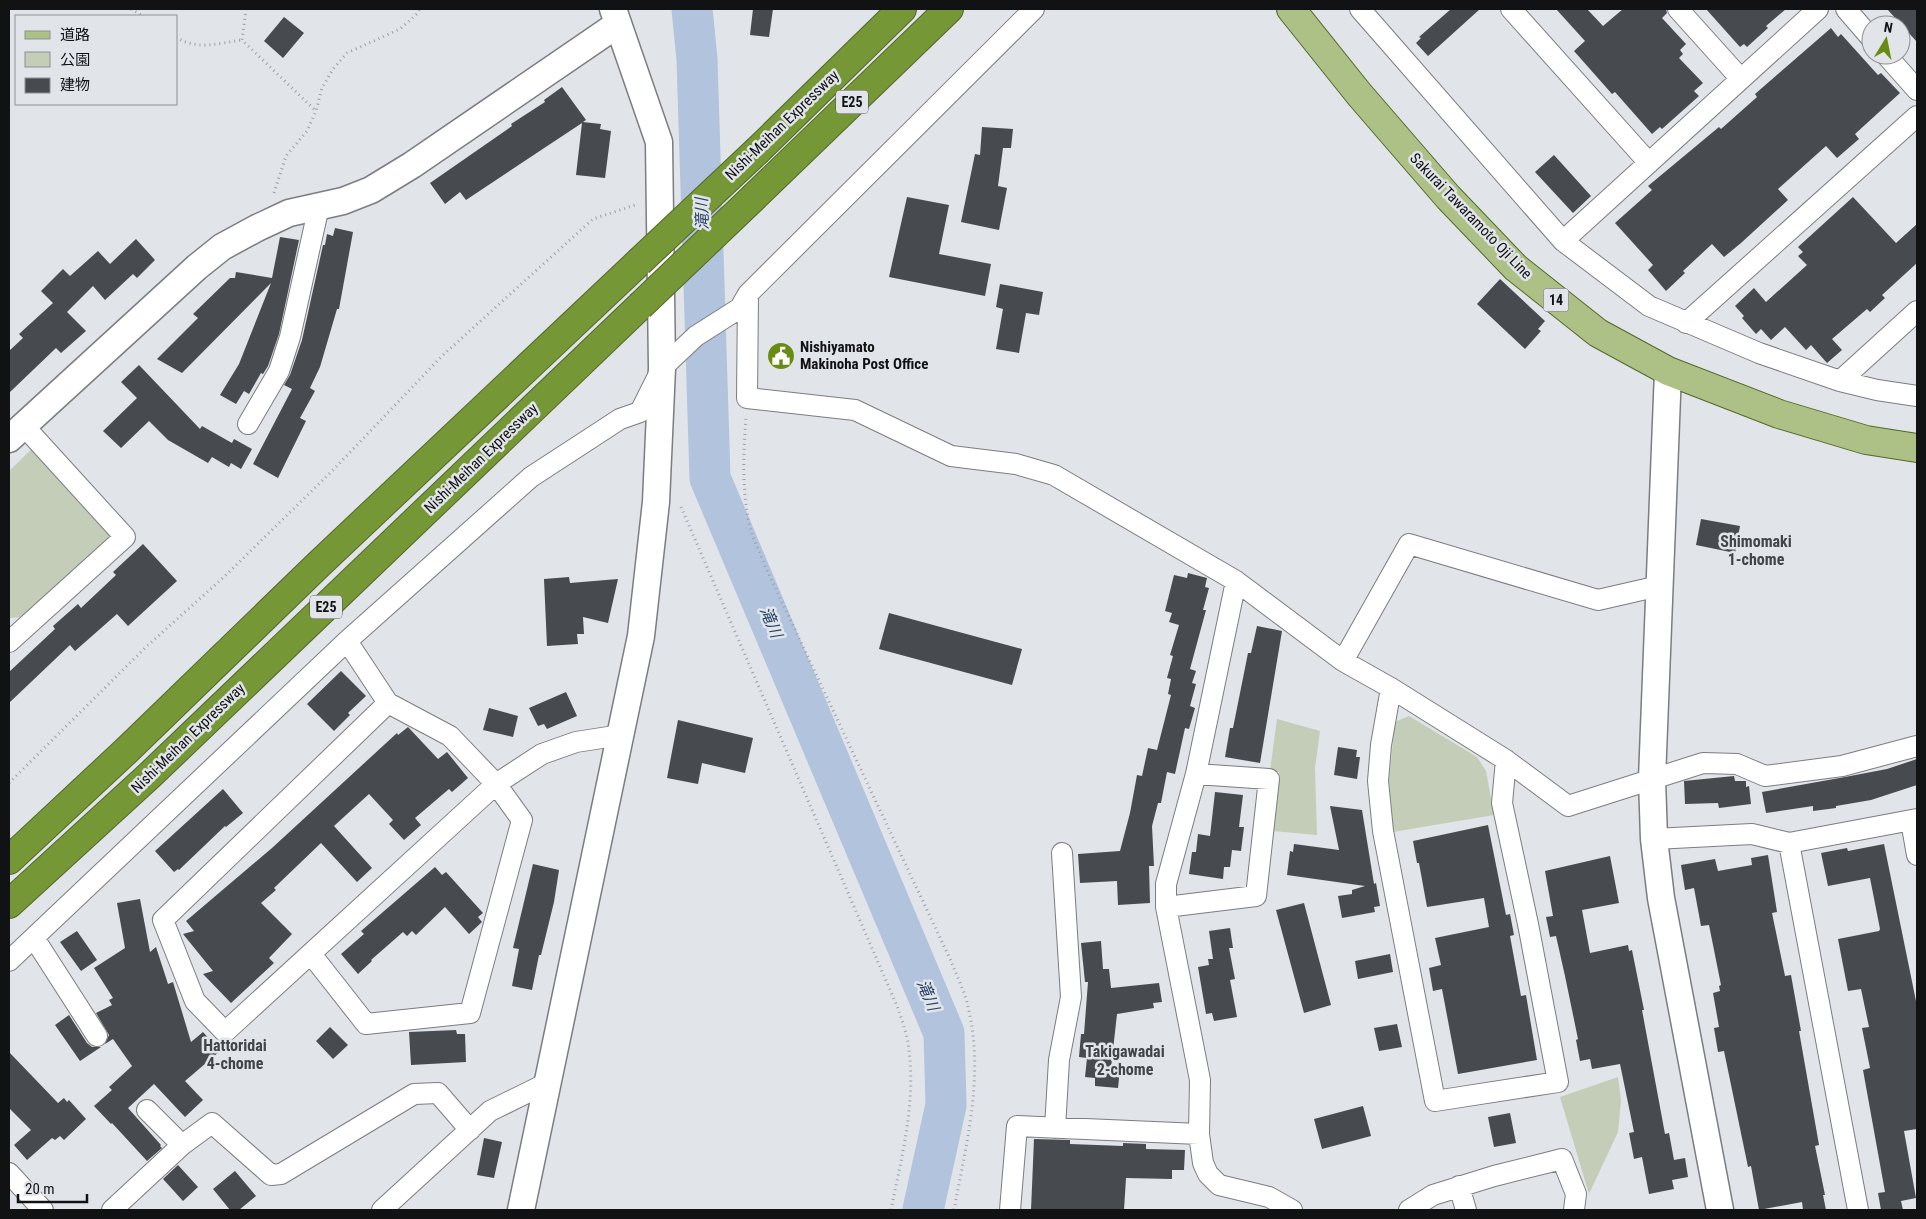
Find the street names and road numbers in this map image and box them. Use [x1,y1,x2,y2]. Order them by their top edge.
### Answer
street label: Nishi-Meihan Expressway [722,66,842,184]
road number: E25 [836,90,868,114]
street label: Sakurai Tawaramoto Oji Line [1406,149,1536,283]
road number: 14 [1544,288,1568,312]
street label: Nishi-Meihan Expressway [421,399,541,517]
road number: E25 [310,596,342,618]
street label: Nishi-Meihan Expressway [128,679,248,797]

